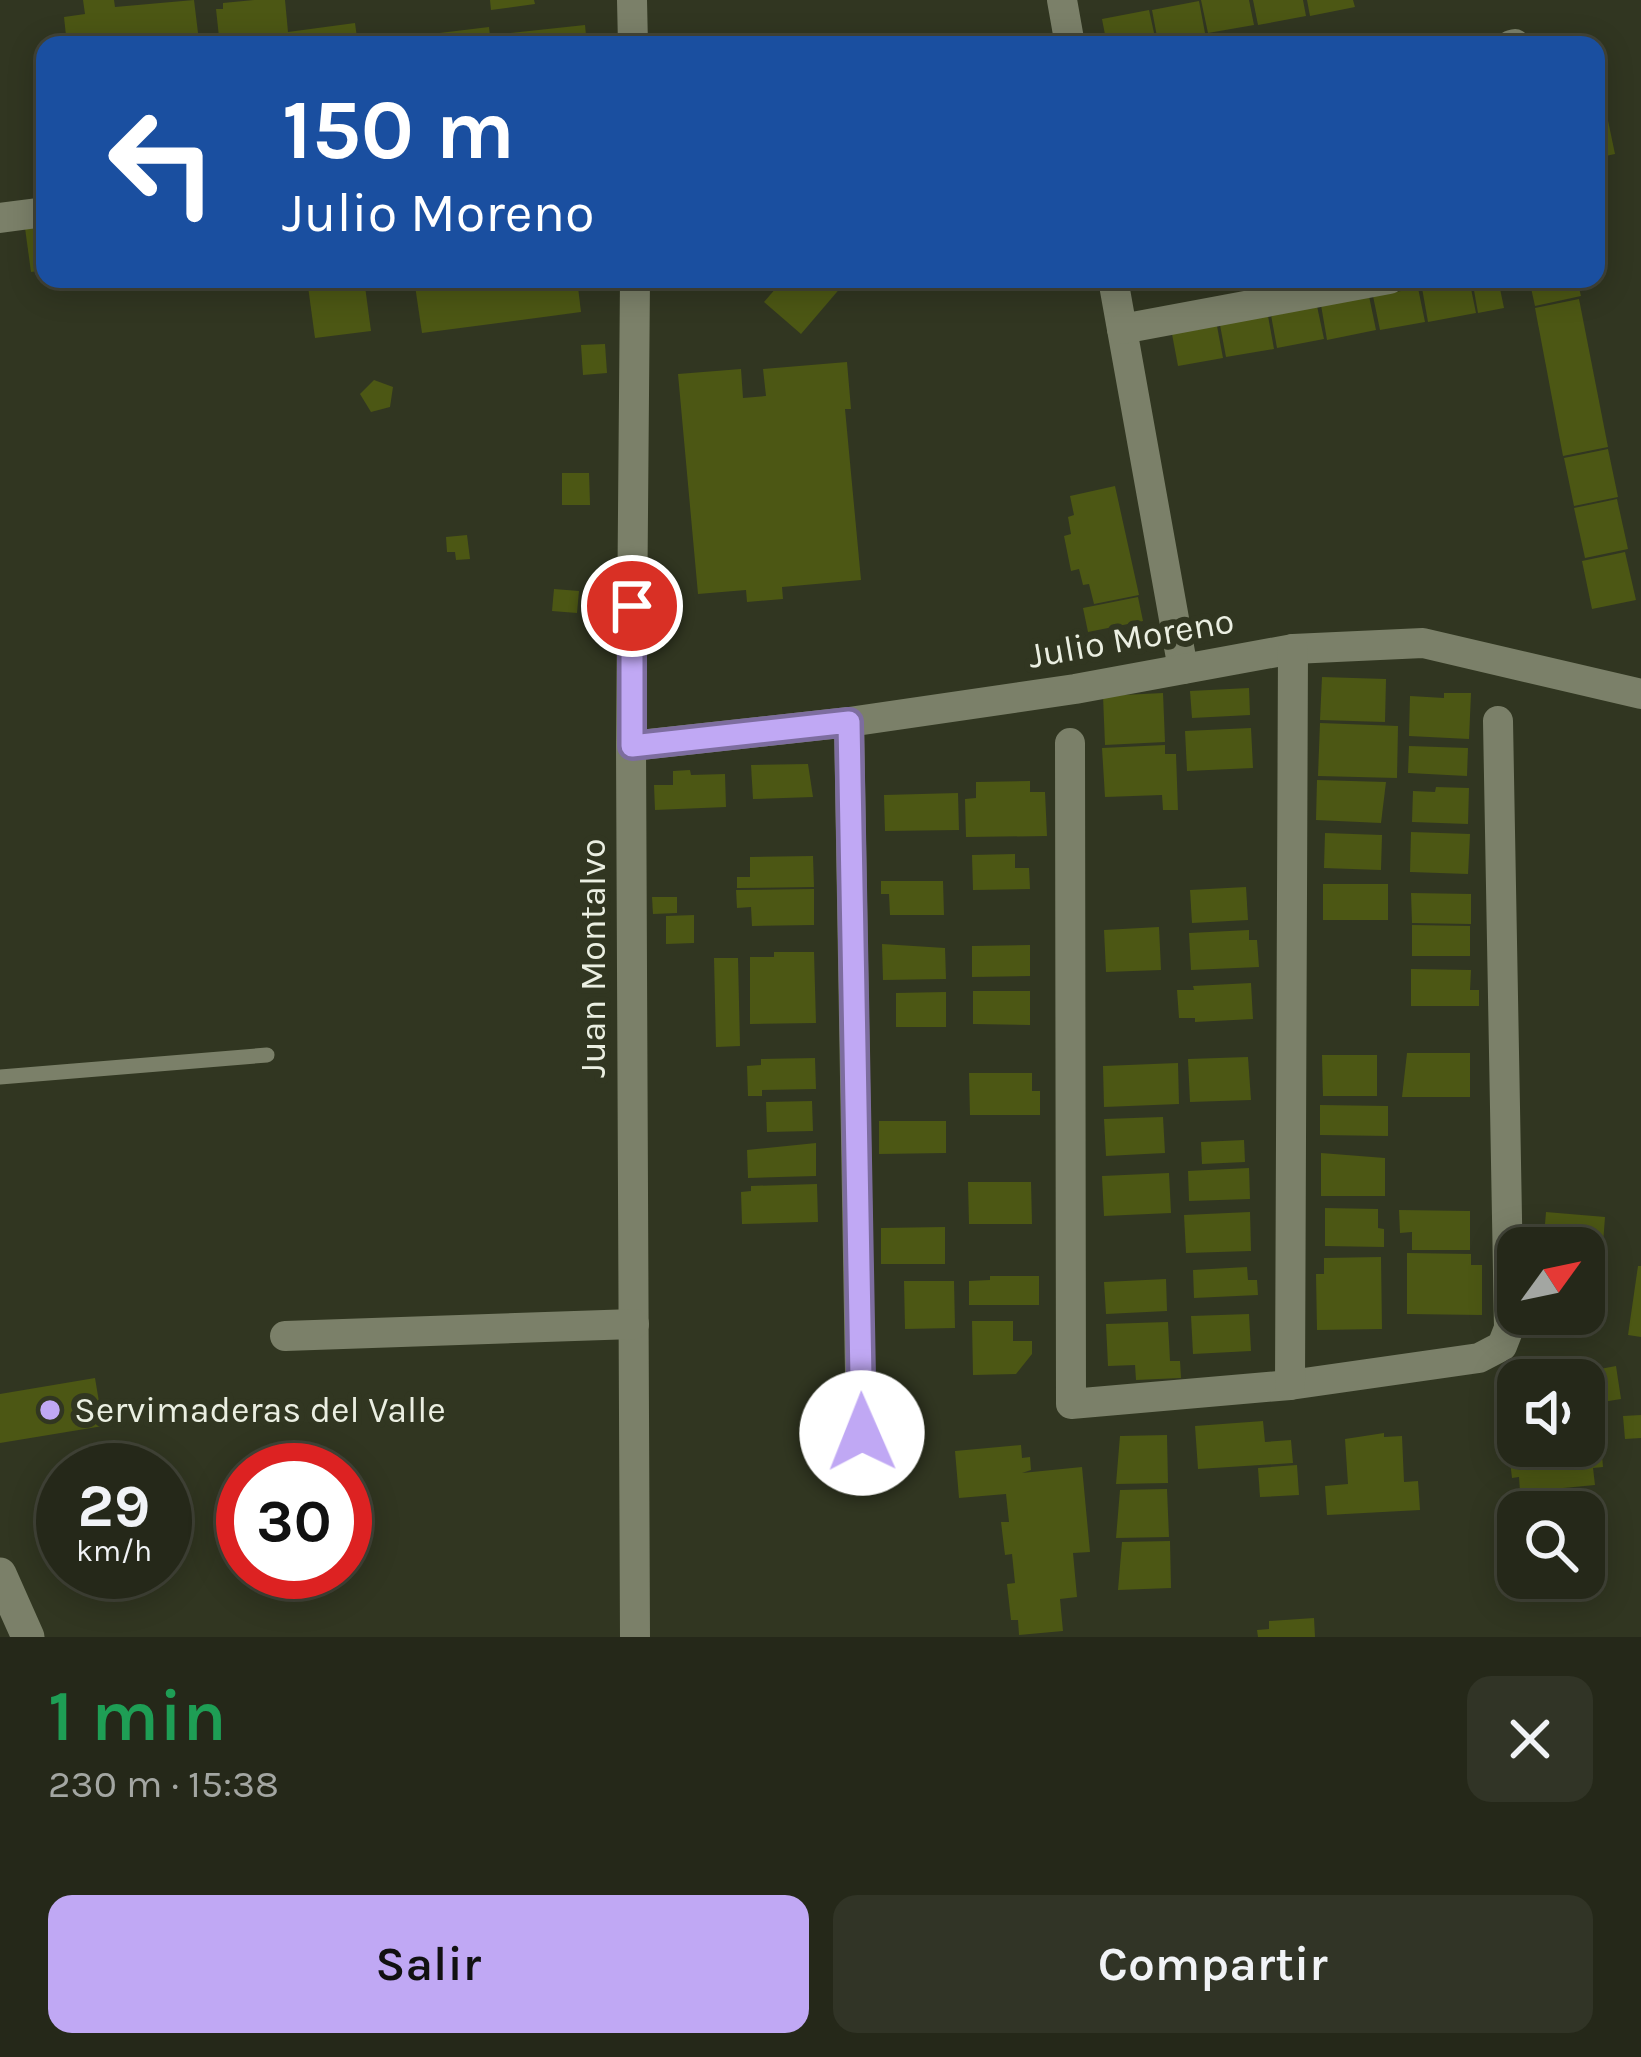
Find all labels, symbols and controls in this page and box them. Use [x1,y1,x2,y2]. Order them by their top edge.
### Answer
text: 150 m [282,81,515,179]
icon: left [84,84,240,240]
text: Julio Moreno [282,181,595,245]
pin [581,555,683,657]
icon: arrive [599,573,665,639]
street label: Julio Moreno [1025,599,1237,677]
street label: Juan Montalvo [572,838,614,1078]
north arrow [1497,1227,1605,1335]
map controls [1497,1227,1605,1599]
button: sound [1497,1359,1605,1467]
position arrow [799,1370,925,1496]
place label: Servimaderas del Valle [74,1389,446,1431]
marker: Servimaderas del Valle [37,1397,63,1423]
speed limit sign: 30 [216,1443,372,1599]
text: 29 [78,1471,150,1541]
button: search [1497,1491,1605,1599]
text: km/h [76,1533,152,1569]
text: 1 min [48,1674,227,1758]
button: close [1467,1676,1593,1802]
text: 230 m · 15:38 [48,1761,279,1807]
button: Salir [48,1895,809,2033]
button: Compartir [833,1895,1593,2033]

